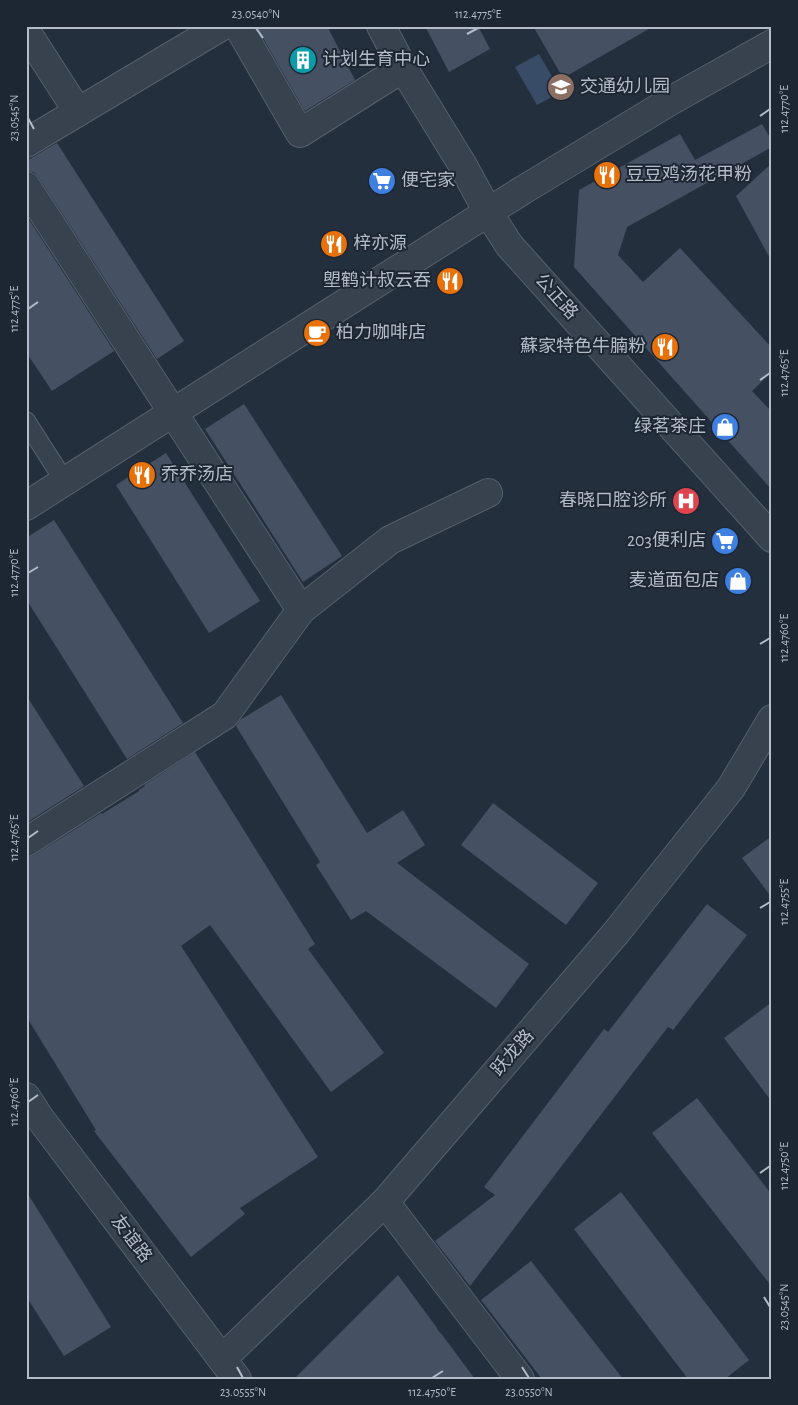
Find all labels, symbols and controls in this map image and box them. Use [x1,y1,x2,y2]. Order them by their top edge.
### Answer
text: 23.0540°N [232,8,280,20]
text: 112.4775°E [455,8,501,20]
building icon: 计划生育中心 [288,45,318,75]
place label: 计划生育中心 [322,49,430,69]
school or university icon: 交通幼儿园 [546,72,576,102]
place label: 交通幼儿园 [580,76,670,96]
text: 112.4770°E [778,85,790,133]
text: 23.0545°N [8,94,20,142]
restaurant icon: 豆豆鸡汤花甲粉 [592,160,622,190]
place label: 豆豆鸡汤花甲粉 [626,164,752,184]
supermarket icon: 便宅家 [367,166,397,196]
place label: 便宅家 [401,170,455,190]
restaurant icon: 梓亦源 [319,229,349,259]
place label: 梓亦源 [353,233,407,253]
restaurant icon: 塱鹤计叔云吞 [435,266,465,296]
place label: 塱鹤计叔云吞 [323,270,431,290]
street label: 公正路 [531,270,582,323]
text: 112.4775°E [8,286,20,332]
cafe icon: 柏力咖啡店 [302,318,332,348]
place label: 柏力咖啡店 [336,322,426,342]
restaurant icon: 蘇家特色牛腩粉 [650,332,680,362]
place label: 蘇家特色牛腩粉 [520,336,646,356]
text: 112.4765°E [778,349,790,397]
shop icon: 绿茗茶庄 [710,412,740,442]
place label: 绿茗茶庄 [634,416,706,436]
restaurant icon: 乔乔汤店 [127,460,157,490]
place label: 乔乔汤店 [161,464,233,484]
hospital icon: 春晓口腔诊所 [671,486,701,516]
place label: 春晓口腔诊所 [559,490,667,510]
supermarket icon: 203便利店 [710,526,740,556]
place label: 203便利店 [627,530,706,550]
text: 112.4770°E [8,549,20,597]
shop icon: 麦道面包店 [723,566,753,596]
place label: 麦道面包店 [629,570,719,590]
text: 112.4760°E [778,614,790,662]
text: 112.4765°E [8,814,20,862]
text: 112.4755°E [778,879,790,925]
street label: 跃龙路 [487,1025,538,1079]
text: 112.4760°E [8,1078,20,1126]
text: 112.4750°E [778,1142,790,1190]
street label: 友谊路 [108,1211,156,1266]
text: 23.0545°N [778,1283,790,1331]
text: 23.0555°N [220,1386,266,1398]
text: 112.4750°E [408,1386,456,1398]
text: 23.0550°N [505,1386,553,1398]

